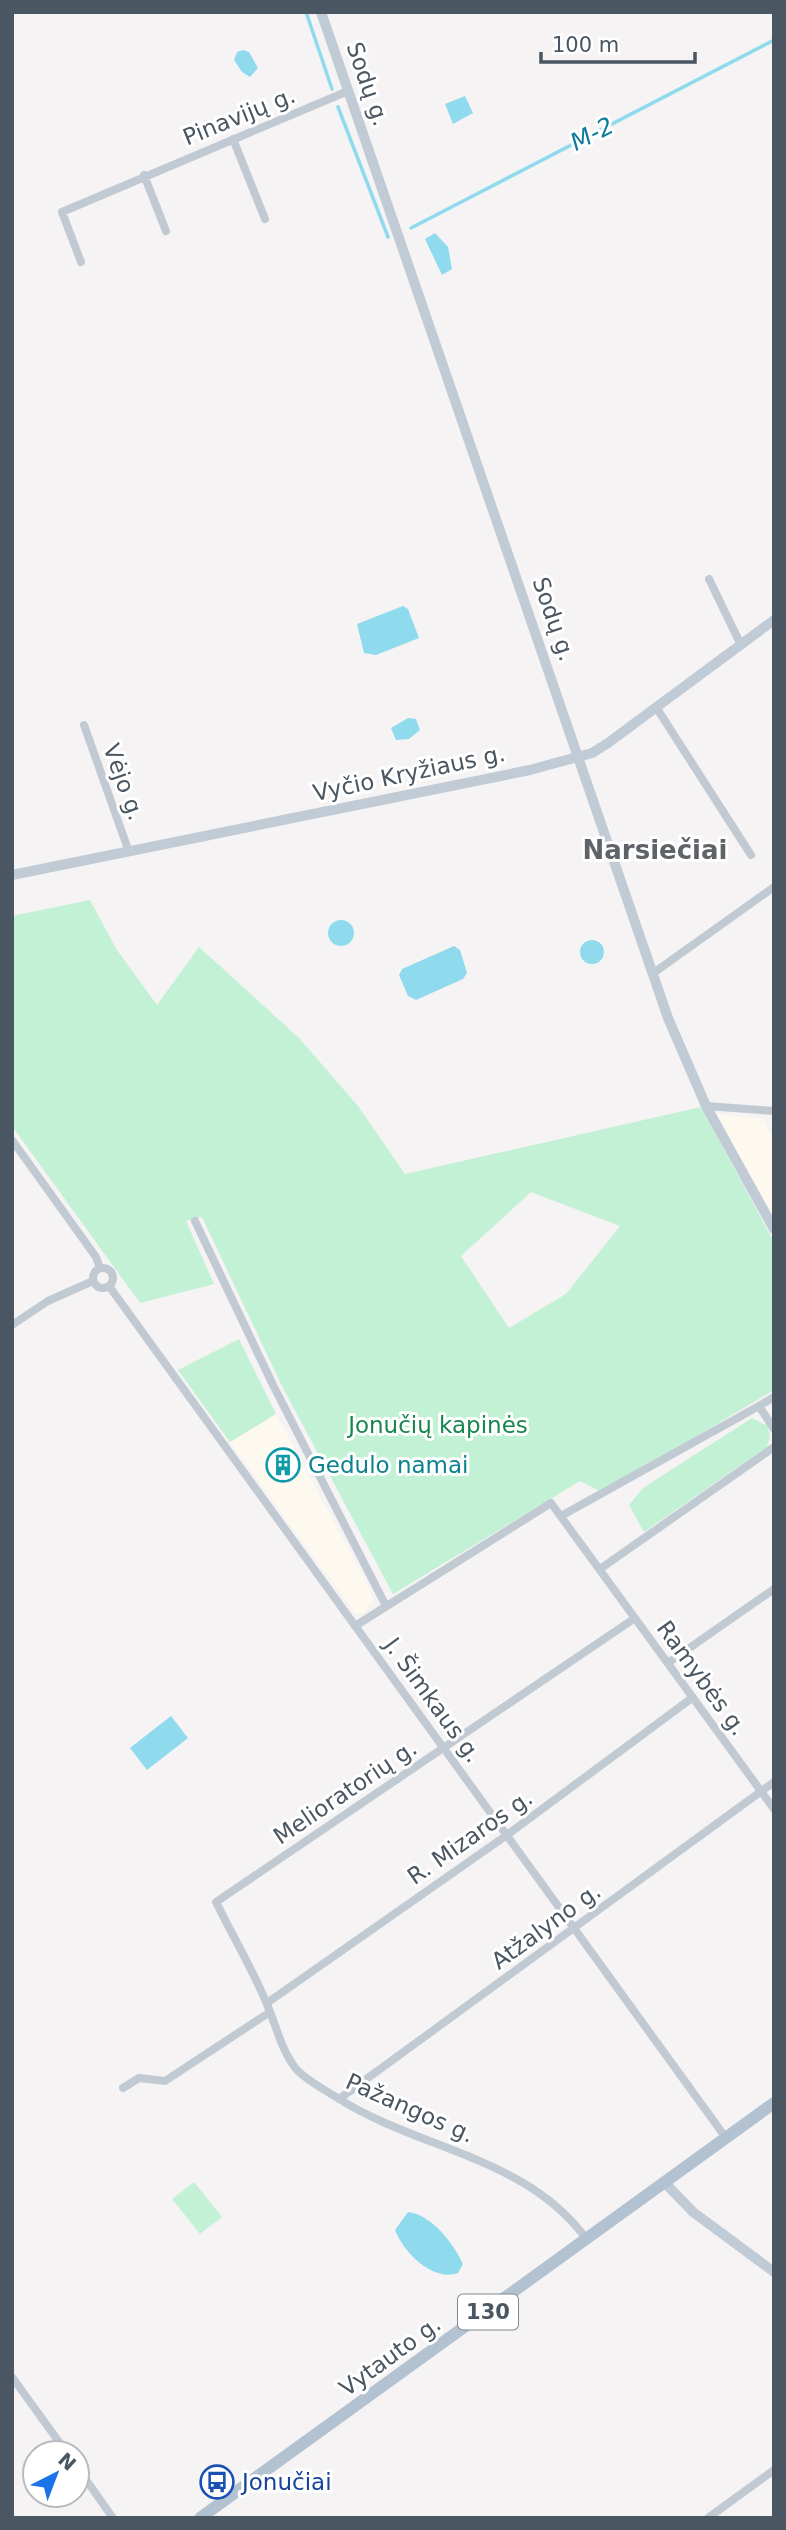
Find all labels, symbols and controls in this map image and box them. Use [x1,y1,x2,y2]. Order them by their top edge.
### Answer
scale bar [541,21,695,65]
text: 100 m [552,33,619,57]
street label: Sodų g. [342,39,394,129]
street label: Pinavijų g. [179,82,299,150]
water label: M-2 [566,111,618,157]
street label: Sodų g. [528,574,580,664]
street label: Vėjo g. [98,740,150,824]
street label: Vyčio Kryžiaus g. [311,740,507,806]
district label: Narsiečiai [583,835,727,865]
park label: Jonučių kapinės [346,1412,528,1438]
building icon: Gedulo namai [264,1446,302,1484]
place label: Gedulo namai [308,1452,468,1478]
street label: Ramybės g. [652,1616,752,1740]
street label: J. Šimkaus g. [378,1630,488,1767]
street label: Melioratorių g. [268,1734,422,1850]
street label: R. Mizaros g. [403,1784,537,1890]
street label: Atžalyno g. [486,1878,606,1974]
street label: Pažangos g. [342,2068,478,2148]
road number: 130 [458,2294,518,2330]
street label: Vytauto g. [334,2311,446,2401]
north arrow [21,2439,91,2509]
text: N [54,2448,81,2475]
bus stop icon: Jonučiai [198,2463,236,2501]
place label: Jonučiai [240,2469,332,2495]

